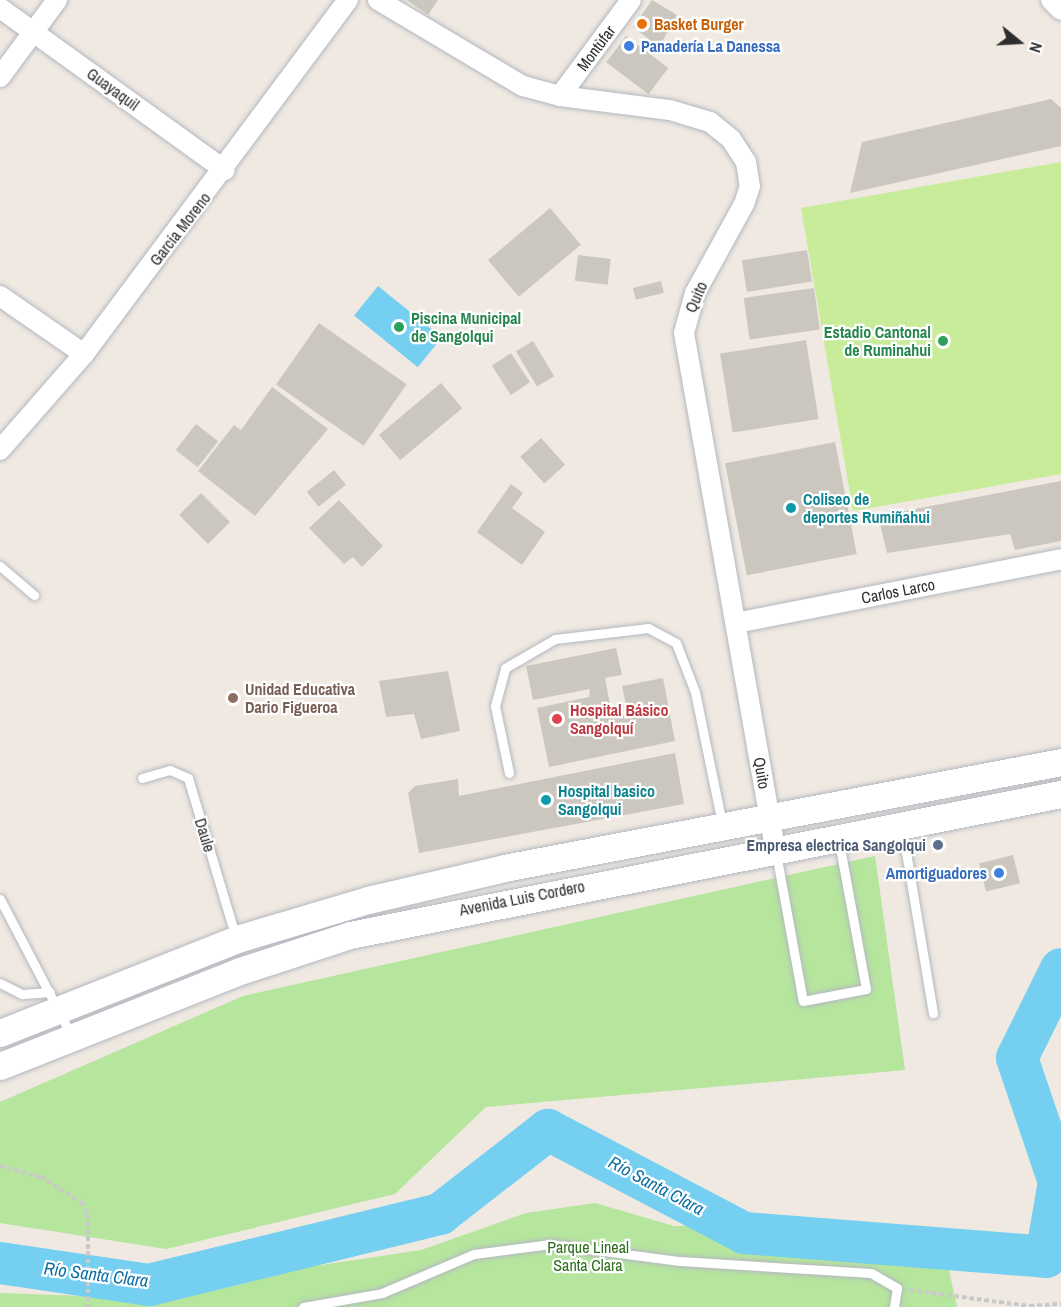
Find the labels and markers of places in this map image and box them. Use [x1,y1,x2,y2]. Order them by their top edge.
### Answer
place label: Basket Burger [654,14,744,34]
marker: Basket Burger [635,17,649,31]
place label: Panadería La Danessa [641,36,780,56]
marker: Panadería La Danessa [622,39,636,53]
place label: Piscina Municipal de Sangolqui [411,308,521,346]
marker: Piscina Municipal de Sangolqui [392,320,406,334]
place label: Estadio Cantonal de Ruminahui [824,322,931,360]
marker: Estadio Cantonal de Ruminahui [936,334,950,348]
place label: Coliseo de deportes Rumiñahui [803,489,930,527]
marker: Coliseo de deportes Rumiñahui [784,501,798,515]
place label: Unidad Educativa Dario Figueroa [245,679,355,717]
marker: Unidad Educativa Dario Figueroa [226,691,240,705]
place label: Hospital Básico Sangolquí [570,700,668,738]
marker: Hospital Básico Sangolquí [548,710,566,728]
place label: Hospital basico Sangolqui [558,781,655,819]
marker: Hospital basico Sangolqui [539,793,553,807]
place label: Empresa electrica Sangolqui [747,835,926,855]
marker: Empresa electrica Sangolqui [931,838,945,852]
place label: Amortiguadores [886,863,987,883]
marker: Amortiguadores [992,866,1006,880]

